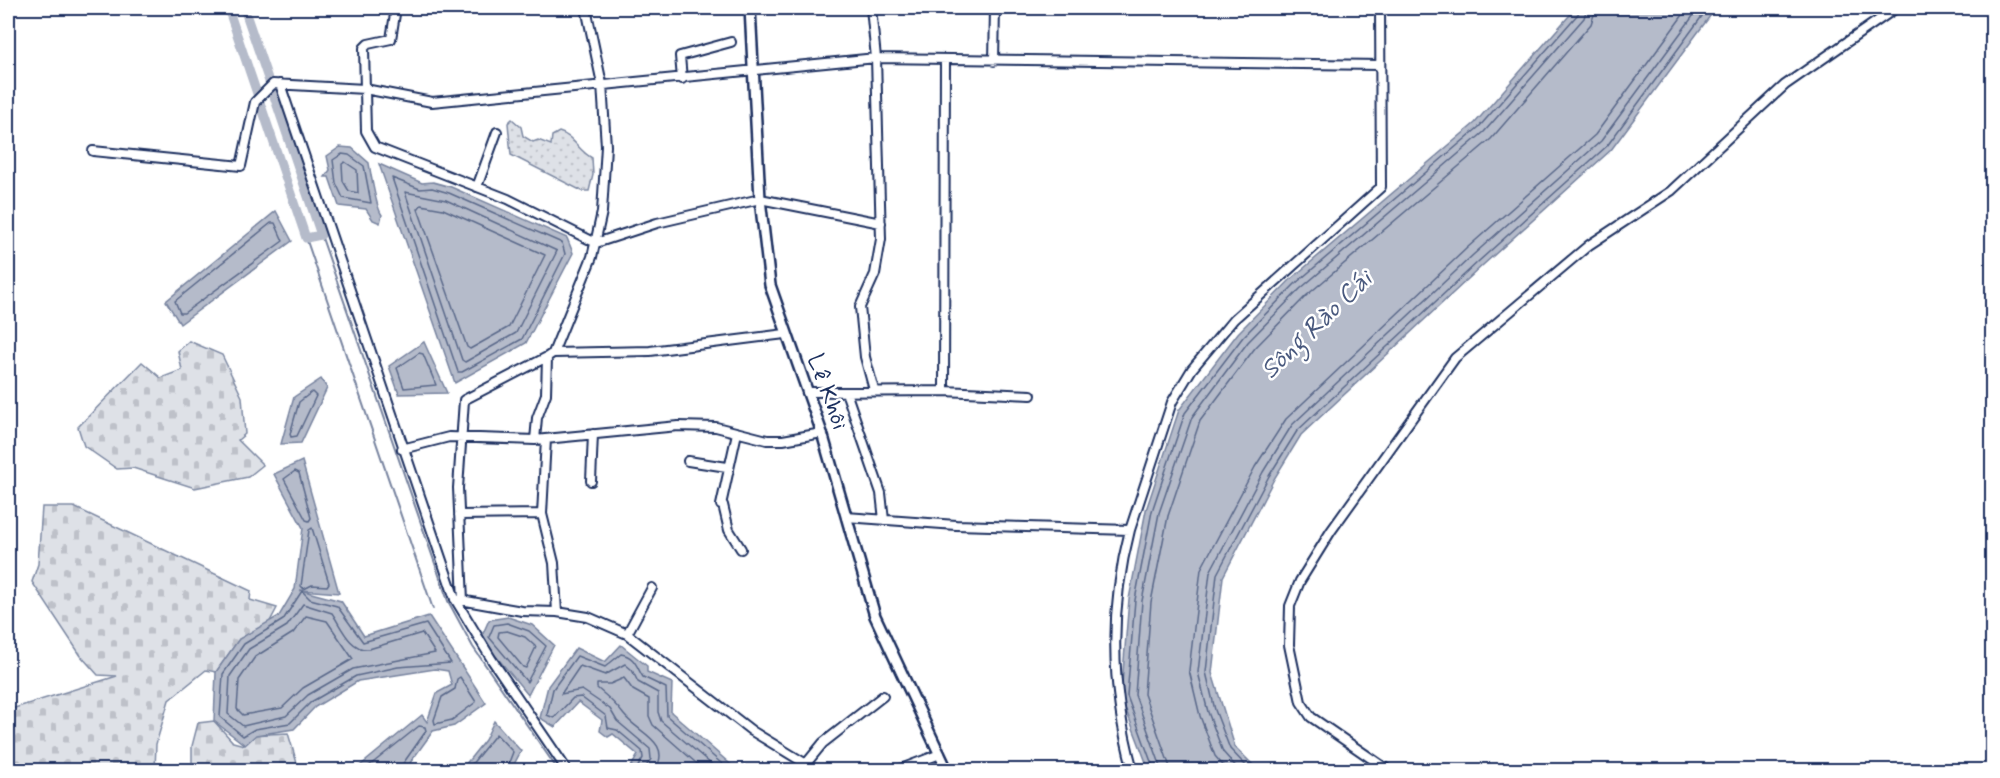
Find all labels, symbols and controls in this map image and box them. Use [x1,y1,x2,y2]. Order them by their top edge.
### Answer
water label: Sông Rào Cái [1254,262,1384,389]
street label: Lê Khôi [799,350,855,434]

